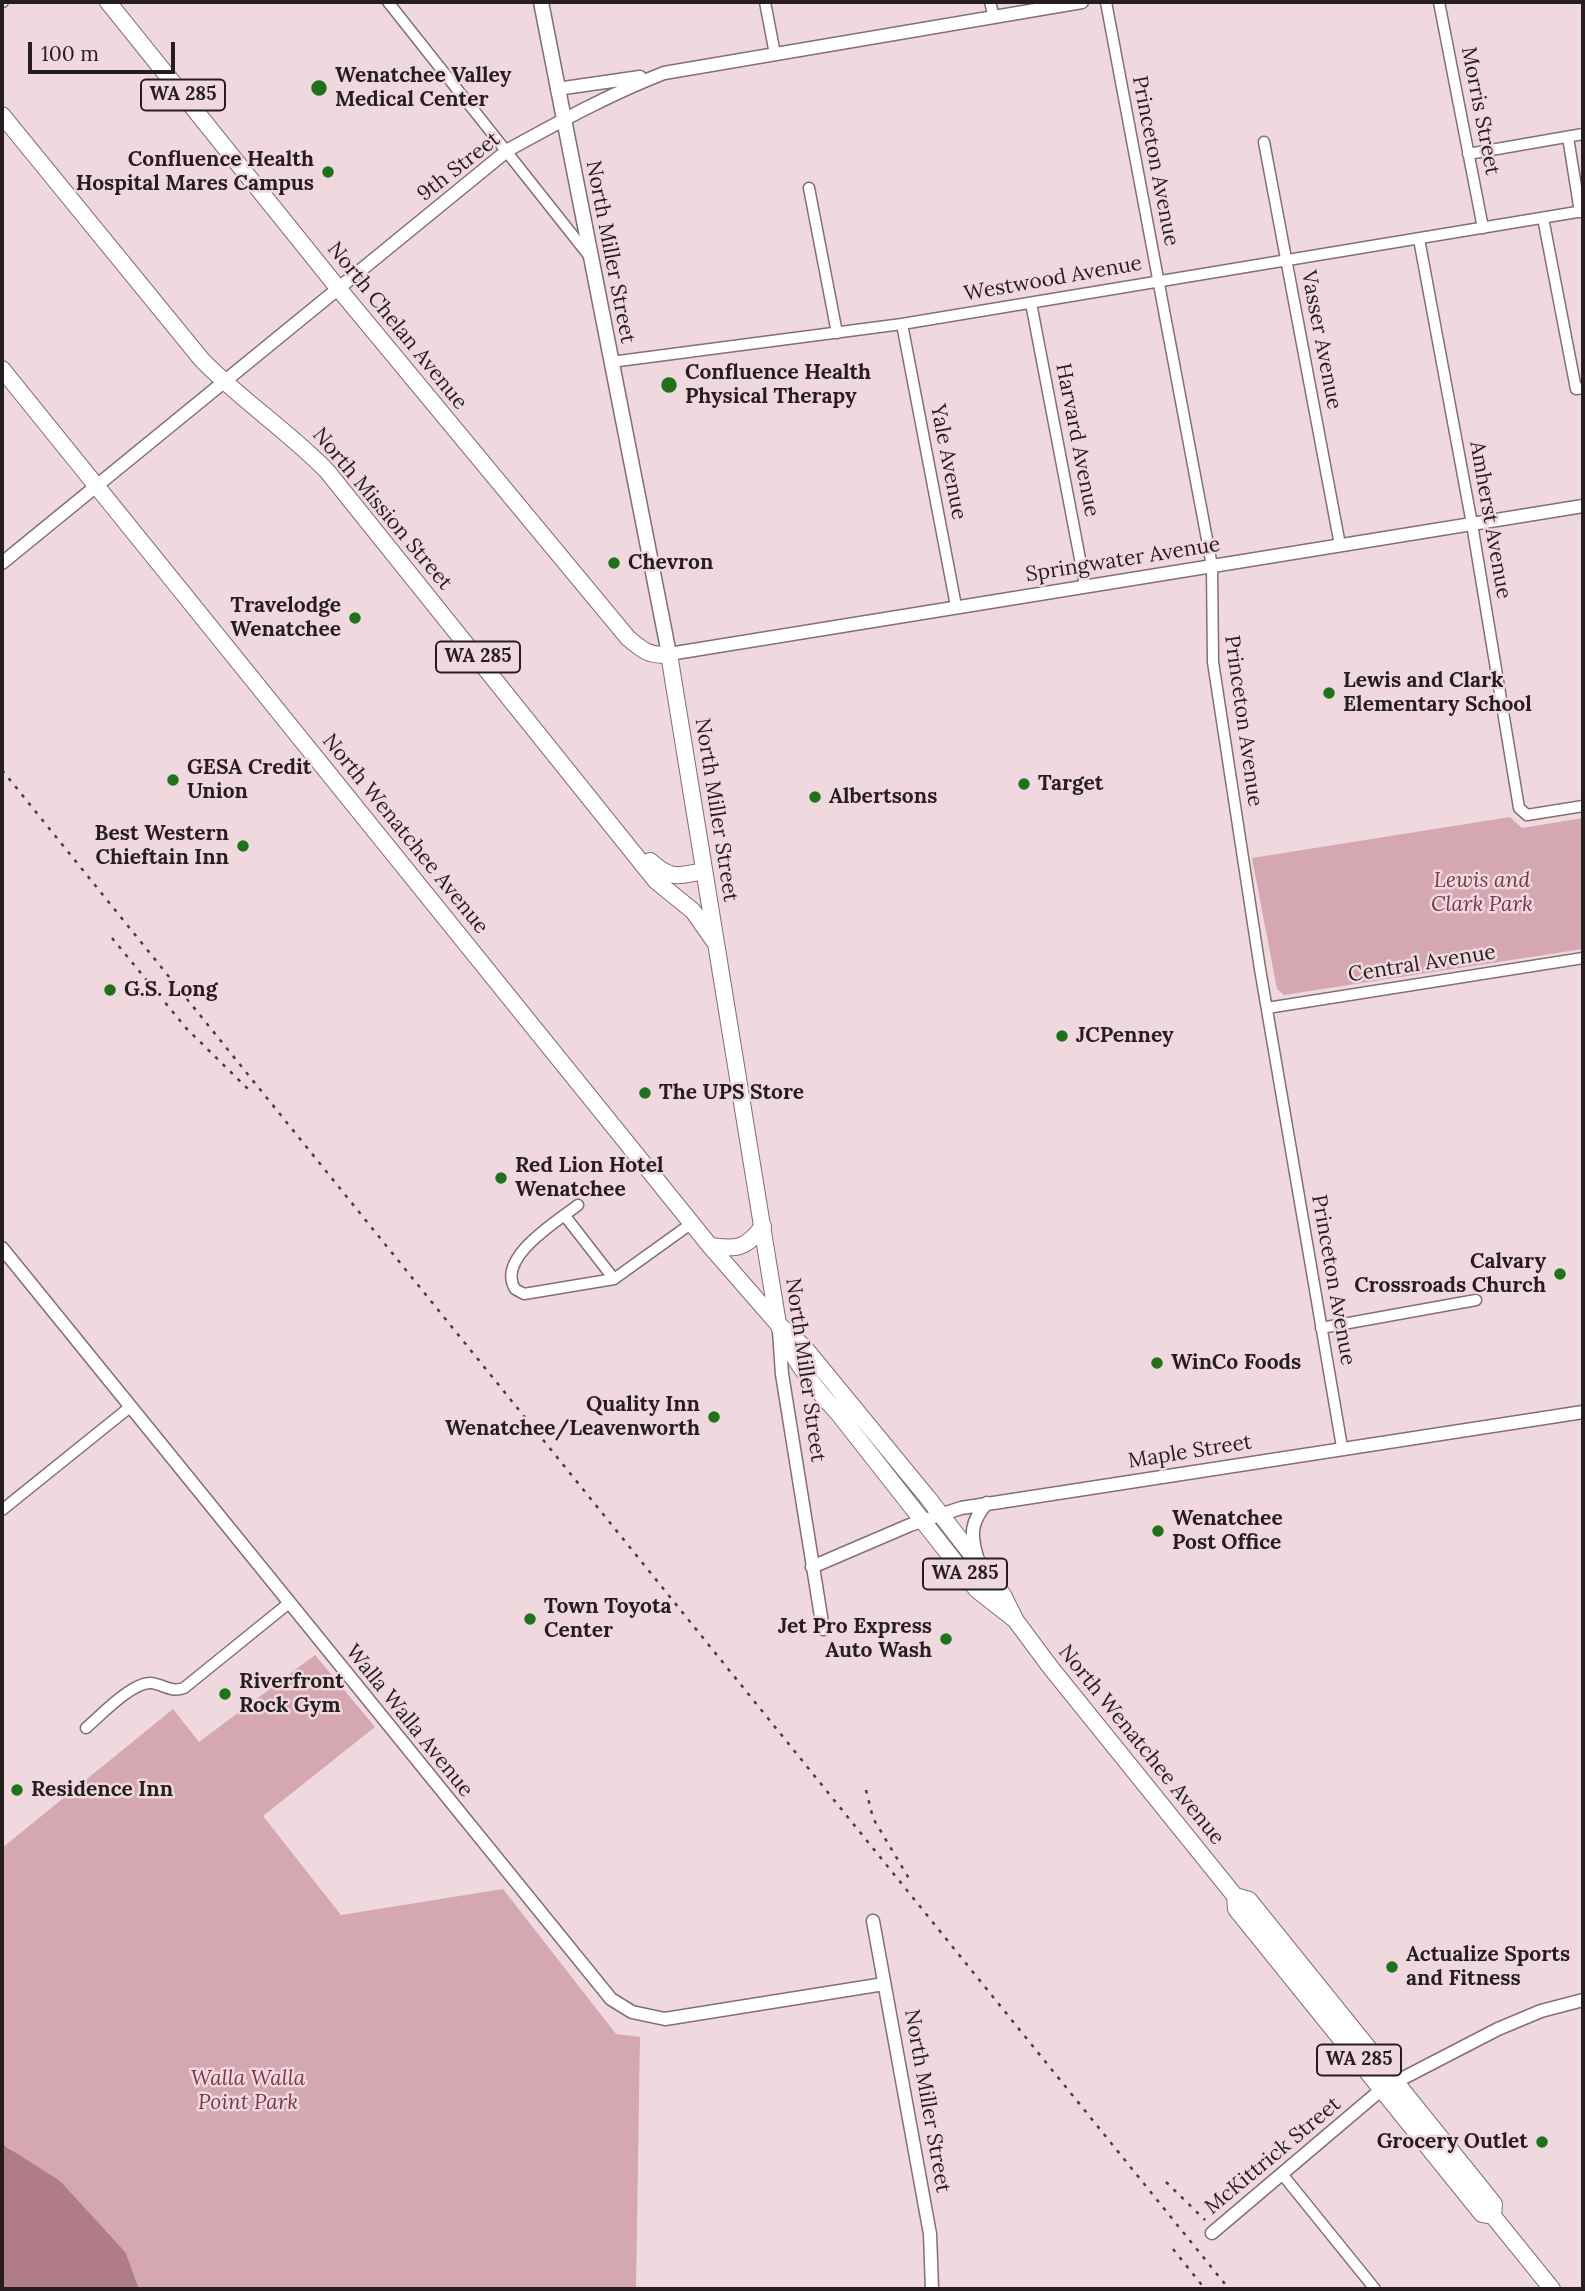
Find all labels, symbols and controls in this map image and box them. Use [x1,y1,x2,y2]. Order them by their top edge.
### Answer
scale bar [32,28,178,72]
text: 100 m [41,40,99,67]
street label: Morris Street [1455,45,1505,177]
place label: Wenatchee Valley Medical Center [335,63,511,113]
street label: Princeton Avenue [1126,74,1184,248]
marker: Wenatchee Valley Medical Center [309,78,329,98]
road number: WA 285 [141,80,225,110]
street label: 9th Street [413,127,505,207]
place label: Confluence Health Hospital Mares Campus [76,147,314,197]
street label: North Miller Street [580,158,640,346]
marker: Confluence Health Hospital Mares Campus [320,164,336,180]
street label: North Chelan Avenue [322,237,472,415]
street label: Westwood Avenue [962,251,1144,307]
street label: Vasser Avenue [1295,269,1347,411]
place label: Confluence Health Physical Therapy [685,360,871,410]
street label: Harvard Avenue [1050,361,1104,519]
marker: Confluence Health Physical Therapy [659,375,679,395]
street label: Yale Avenue [924,402,972,522]
street label: North Mission Street [307,423,457,595]
street label: Amherst Avenue [1464,439,1516,601]
street label: Springwater Avenue [1024,532,1222,588]
place label: Chevron [628,550,713,576]
marker: Chevron [606,555,622,571]
place label: Travelodge Wenatchee [230,593,341,643]
marker: Travelodge Wenatchee [347,610,363,626]
street label: Princeton Avenue [1219,634,1267,808]
road number: WA 285 [436,642,520,672]
place label: Lewis and Clark Elementary School [1343,668,1532,718]
marker: Lewis and Clark Elementary School [1321,685,1337,701]
street label: North Miller Street [689,716,743,904]
street label: North Wenatchee Avenue [317,729,493,939]
place label: GESA Credit Union [187,755,312,805]
place label: Target [1038,771,1103,797]
marker: GESA Credit Union [165,772,181,788]
marker: Target [1016,776,1032,792]
place label: Albertsons [829,784,937,810]
marker: Albertsons [807,789,823,805]
place label: Best Western Chieftain Inn [95,821,229,871]
marker: Best Western Chieftain Inn [235,838,251,854]
park label: Lewis and Clark Park [1431,868,1533,918]
street label: Central Avenue [1346,940,1498,988]
place label: G.S. Long [124,977,217,1003]
marker: G.S. Long [102,982,118,998]
place label: JCPenney [1076,1023,1174,1049]
marker: JCPenney [1054,1028,1070,1044]
place label: The UPS Store [659,1080,804,1106]
marker: The UPS Store [637,1085,653,1101]
place label: Red Lion Hotel Wenatchee [515,1153,664,1203]
marker: Red Lion Hotel Wenatchee [493,1170,509,1186]
street label: Princeton Avenue [1306,1193,1360,1367]
place label: Calvary Crossroads Church [1354,1249,1546,1299]
marker: Calvary Crossroads Church [1552,1266,1568,1282]
street label: North Miller Street [780,1276,830,1464]
place label: WinCo Foods [1171,1350,1301,1376]
marker: WinCo Foods [1149,1355,1165,1371]
place label: Quality Inn Wenatchee/Leavenworth [445,1392,700,1442]
marker: Quality Inn Wenatchee/Leavenworth [706,1409,722,1425]
street label: Maple Street [1126,1430,1254,1474]
place label: Wenatchee Post Office [1172,1506,1283,1556]
marker: Wenatchee Post Office [1150,1523,1166,1539]
road number: WA 285 [923,1558,1007,1590]
place label: Town Toyota Center [544,1594,672,1644]
marker: Town Toyota Center [522,1611,538,1627]
place label: Jet Pro Express Auto Wash [778,1614,932,1664]
marker: Jet Pro Express Auto Wash [938,1631,954,1647]
street label: Walla Walla Avenue [340,1640,478,1802]
street label: North Wenatchee Avenue [1053,1640,1229,1850]
place label: Riverfront Rock Gym [239,1669,344,1719]
marker: Riverfront Rock Gym [217,1686,233,1702]
place label: Residence Inn [31,1777,173,1803]
marker: Residence Inn [9,1782,25,1798]
place label: Actualize Sports and Fitness [1406,1942,1570,1992]
marker: Actualize Sports and Fitness [1384,1959,1400,1975]
street label: North Miller Street [898,2007,956,2195]
road number: WA 285 [1317,2044,1401,2076]
park label: Walla Walla Point Park [191,2066,305,2116]
street label: McKittrick Street [1200,2092,1346,2220]
place label: Grocery Outlet [1377,2129,1528,2155]
marker: Grocery Outlet [1534,2134,1550,2150]

